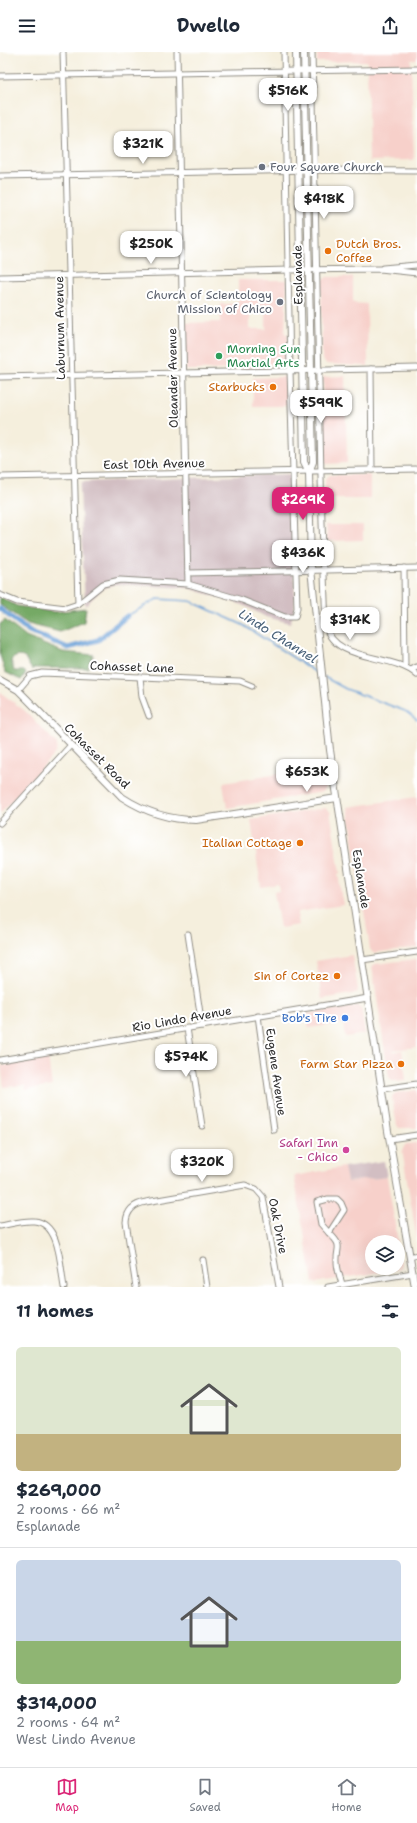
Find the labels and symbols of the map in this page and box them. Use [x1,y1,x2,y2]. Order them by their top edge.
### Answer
pin: $516K [260,78,316,112]
pin: $321K [115,131,171,165]
place label: Four Square Church [270,159,383,175]
marker: Four Square Church [257,162,267,172]
pin: $418K [296,186,352,220]
pin: $250K [123,231,179,265]
place label: Dutch Bros. Coffee [336,236,401,266]
street label: Esplanade [289,245,307,305]
marker: Dutch Bros. Coffee [323,246,333,256]
street label: Laburnum Avenue [51,276,69,380]
place label: Church of Scientology Mission of Chico [146,287,272,317]
marker: Church of Scientology Mission of Chico [275,297,285,307]
street label: Oleander Avenue [164,328,182,428]
place label: Morning Sun Martial Arts [227,341,301,371]
marker: Morning Sun Martial Arts [214,351,224,361]
place label: Starbucks [208,379,265,395]
marker: Starbucks [268,382,278,392]
pin: $599K [293,390,349,424]
street label: East 10th Avenue [103,455,205,473]
pin: $269K [275,487,331,521]
pin: $436K [275,540,331,574]
water label: Lindo Channel [235,605,321,667]
pin: $314K [322,607,378,641]
street label: Cohasset Lane [89,658,175,676]
street label: Cohasset Road [61,720,134,793]
pin: $653K [279,759,335,793]
place label: Italian Cottage [202,835,292,851]
marker: Italian Cottage [295,838,305,848]
street label: Esplanade [348,848,374,910]
place label: Sin of Cortez [254,968,329,984]
marker: Sin of Cortez [332,971,342,981]
street label: Rio Lindo Avenue [131,1002,233,1036]
place label: Bob's Tire [282,1010,337,1026]
marker: Bob's Tire [340,1013,350,1023]
street label: Eugene Avenue [262,1027,290,1117]
pin: $574K [158,1044,214,1078]
place label: Farm Star Pizza [300,1056,394,1072]
marker: Farm Star Pizza [396,1059,406,1069]
place label: Safari Inn - Chico [279,1135,338,1165]
marker: Safari Inn - Chico [341,1145,351,1155]
pin: $320K [174,1149,230,1183]
street label: Oak Drive [265,1197,291,1255]

